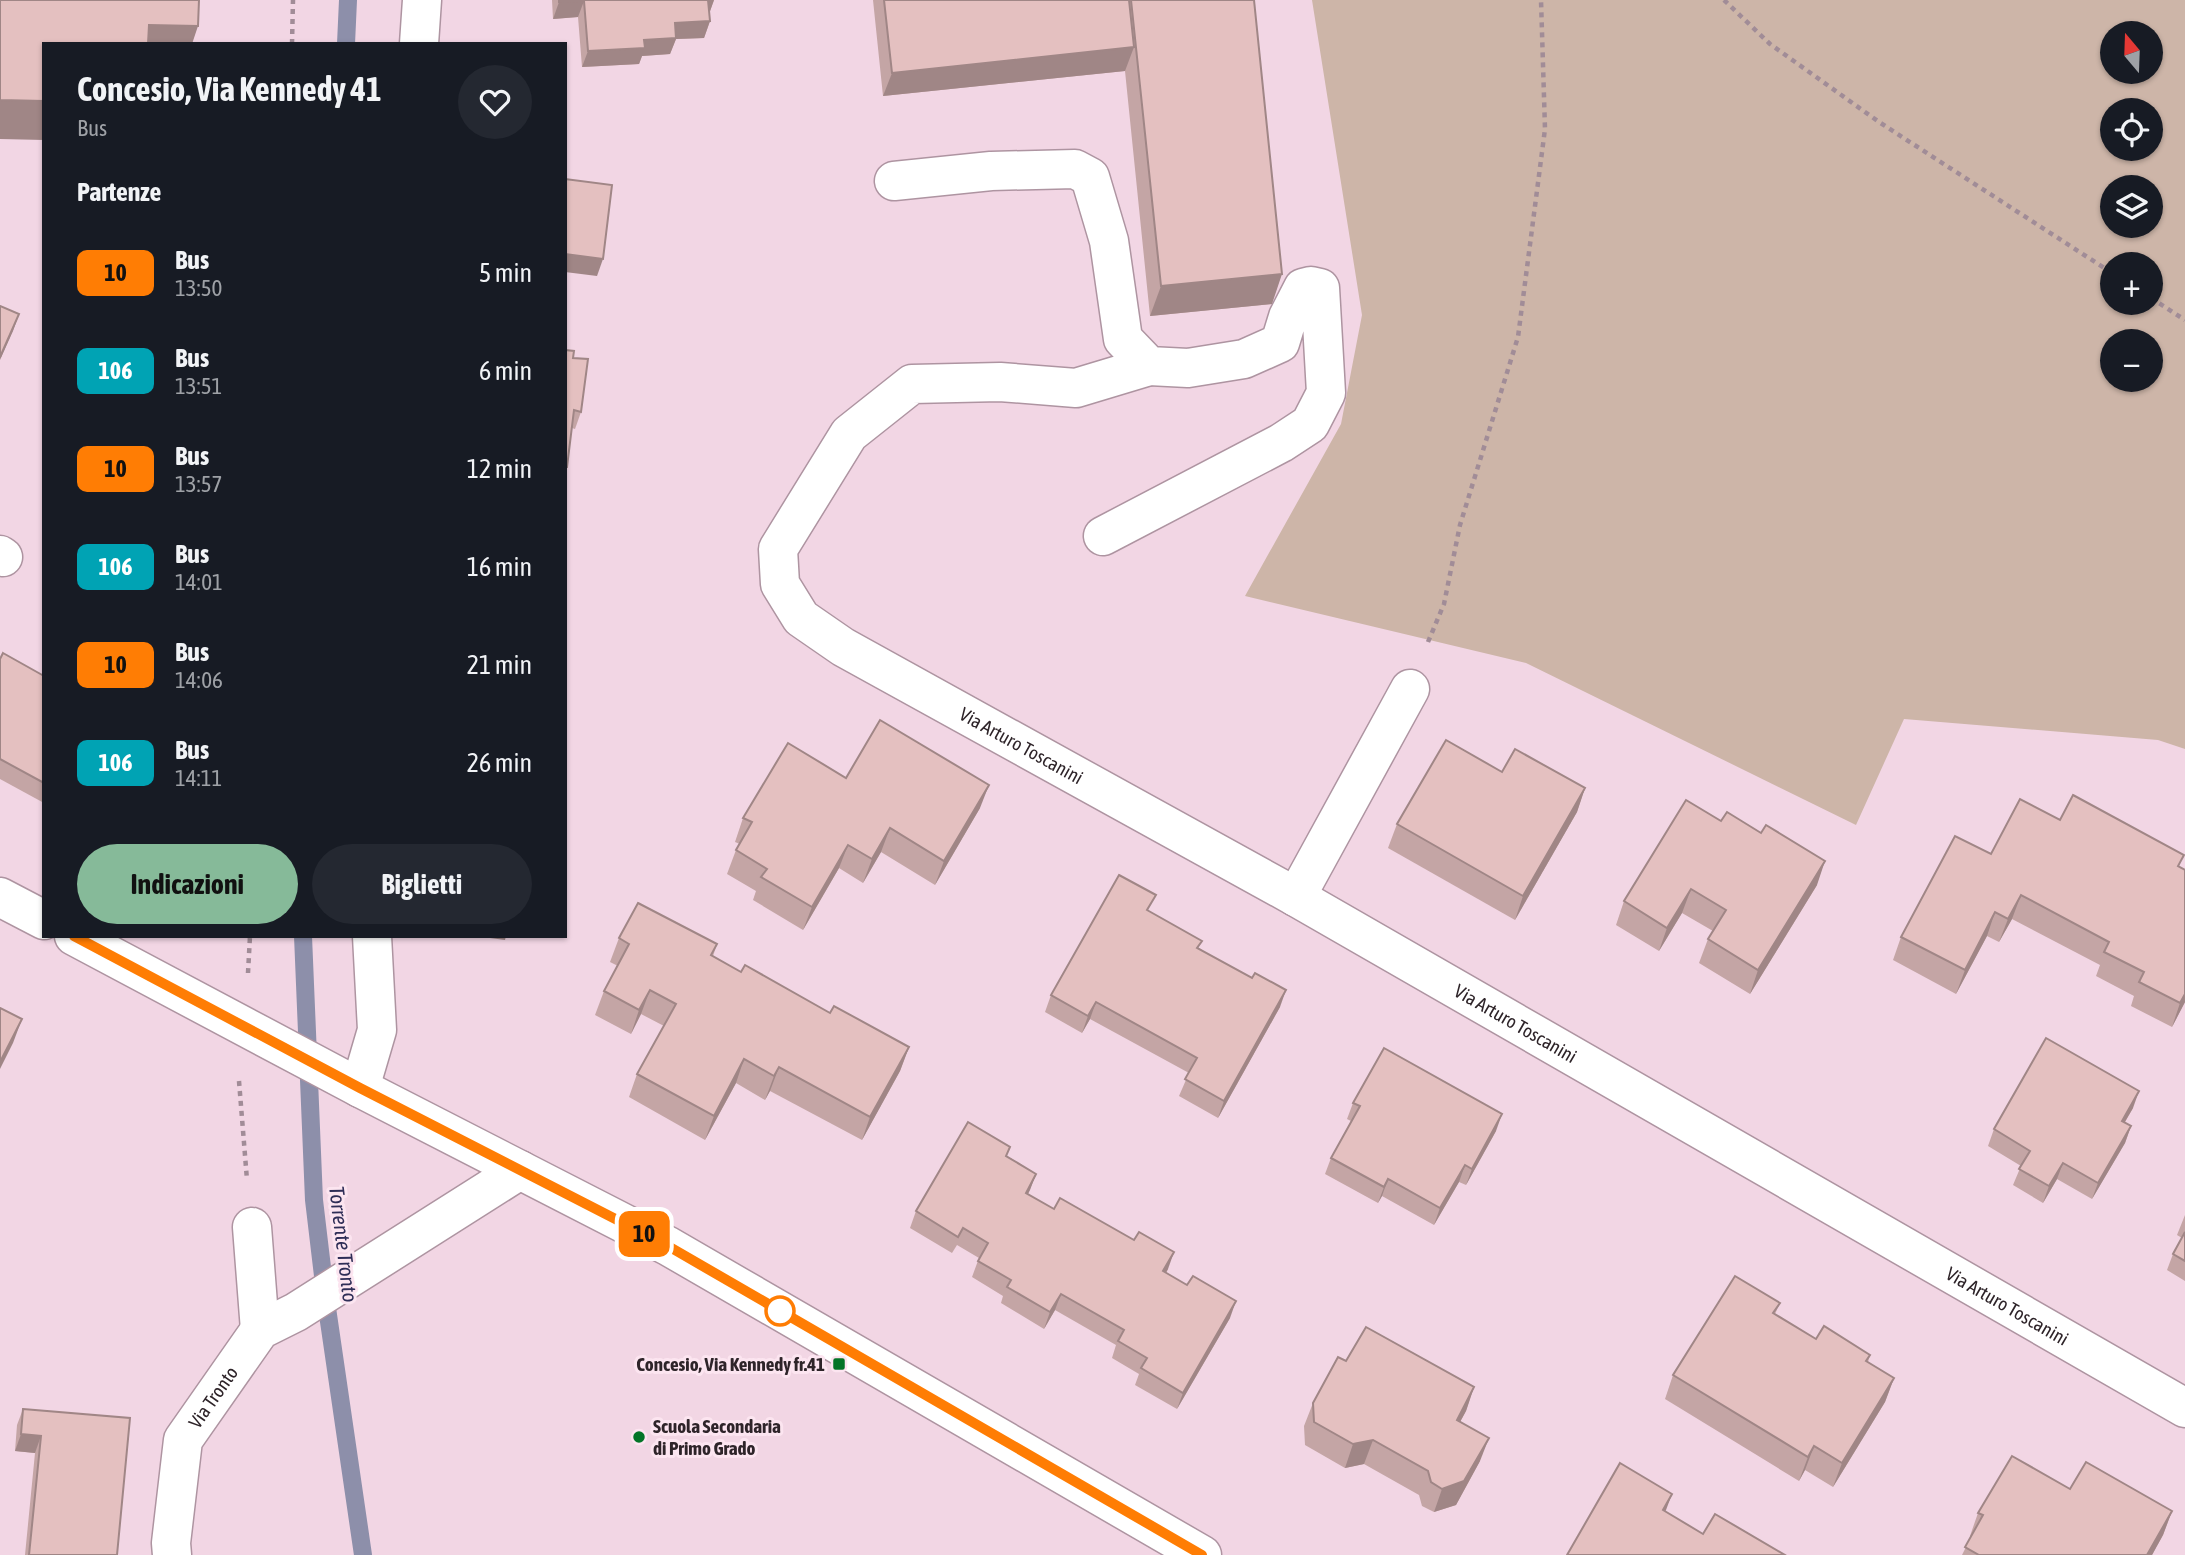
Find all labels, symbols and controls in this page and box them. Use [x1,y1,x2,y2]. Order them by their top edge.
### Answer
north arrow [2100,21,2163,84]
map controls [2100,21,2163,392]
button: heart [458,65,532,139]
text: Concesio, Via Kennedy 41 [77,70,381,108]
button: locate [2100,98,2163,161]
text: Bus [77,115,107,141]
button: layers [2100,175,2163,238]
text: Partenze [77,177,161,207]
text: Bus [175,245,209,275]
button: + [2100,252,2163,315]
text: 5 min [479,258,532,288]
text: 10 [104,259,127,286]
text: 13:50 [175,275,222,301]
button: − [2100,329,2163,392]
text: Bus [175,343,209,373]
text: 6 min [479,356,532,386]
text: 106 [99,357,132,384]
text: 13:51 [175,373,222,399]
text: Bus [175,441,209,471]
text: 12 min [467,454,532,484]
text: 10 [104,455,127,482]
text: 13:57 [175,471,222,497]
text: Bus [175,539,209,569]
text: 16 min [467,552,532,582]
text: 106 [99,553,132,580]
text: 14:01 [175,569,223,595]
text: Bus [175,637,209,667]
text: 21 min [467,650,532,680]
text: 10 [104,651,127,678]
text: 14:06 [175,667,223,693]
street label: Via Arturo Toscanini [956,703,1087,788]
text: Bus [175,735,209,765]
text: 26 min [467,748,532,778]
text: 106 [99,749,132,776]
text: 14:11 [175,765,222,791]
button: Indicazioni [77,844,298,924]
button: Biglietti [312,844,532,924]
street label: Via Arturo Toscanini [1451,979,1581,1067]
water label: Torrente Tronto [325,1185,363,1304]
line badge: 10 [612,1211,676,1257]
text: 10 [633,1220,655,1247]
street label: Via Arturo Toscanini [1942,1262,2072,1350]
unlabelled marker [765,1296,795,1326]
place label: Concesio, Via Kennedy fr.41 [636,1353,825,1375]
marker: Concesio, Via Kennedy fr.41 [831,1356,847,1372]
street label: Via Tronto [184,1362,242,1432]
place label: Scuola Secondaria di Primo Grado [653,1415,781,1459]
marker: Scuola Secondaria di Primo Grado [631,1429,647,1445]

